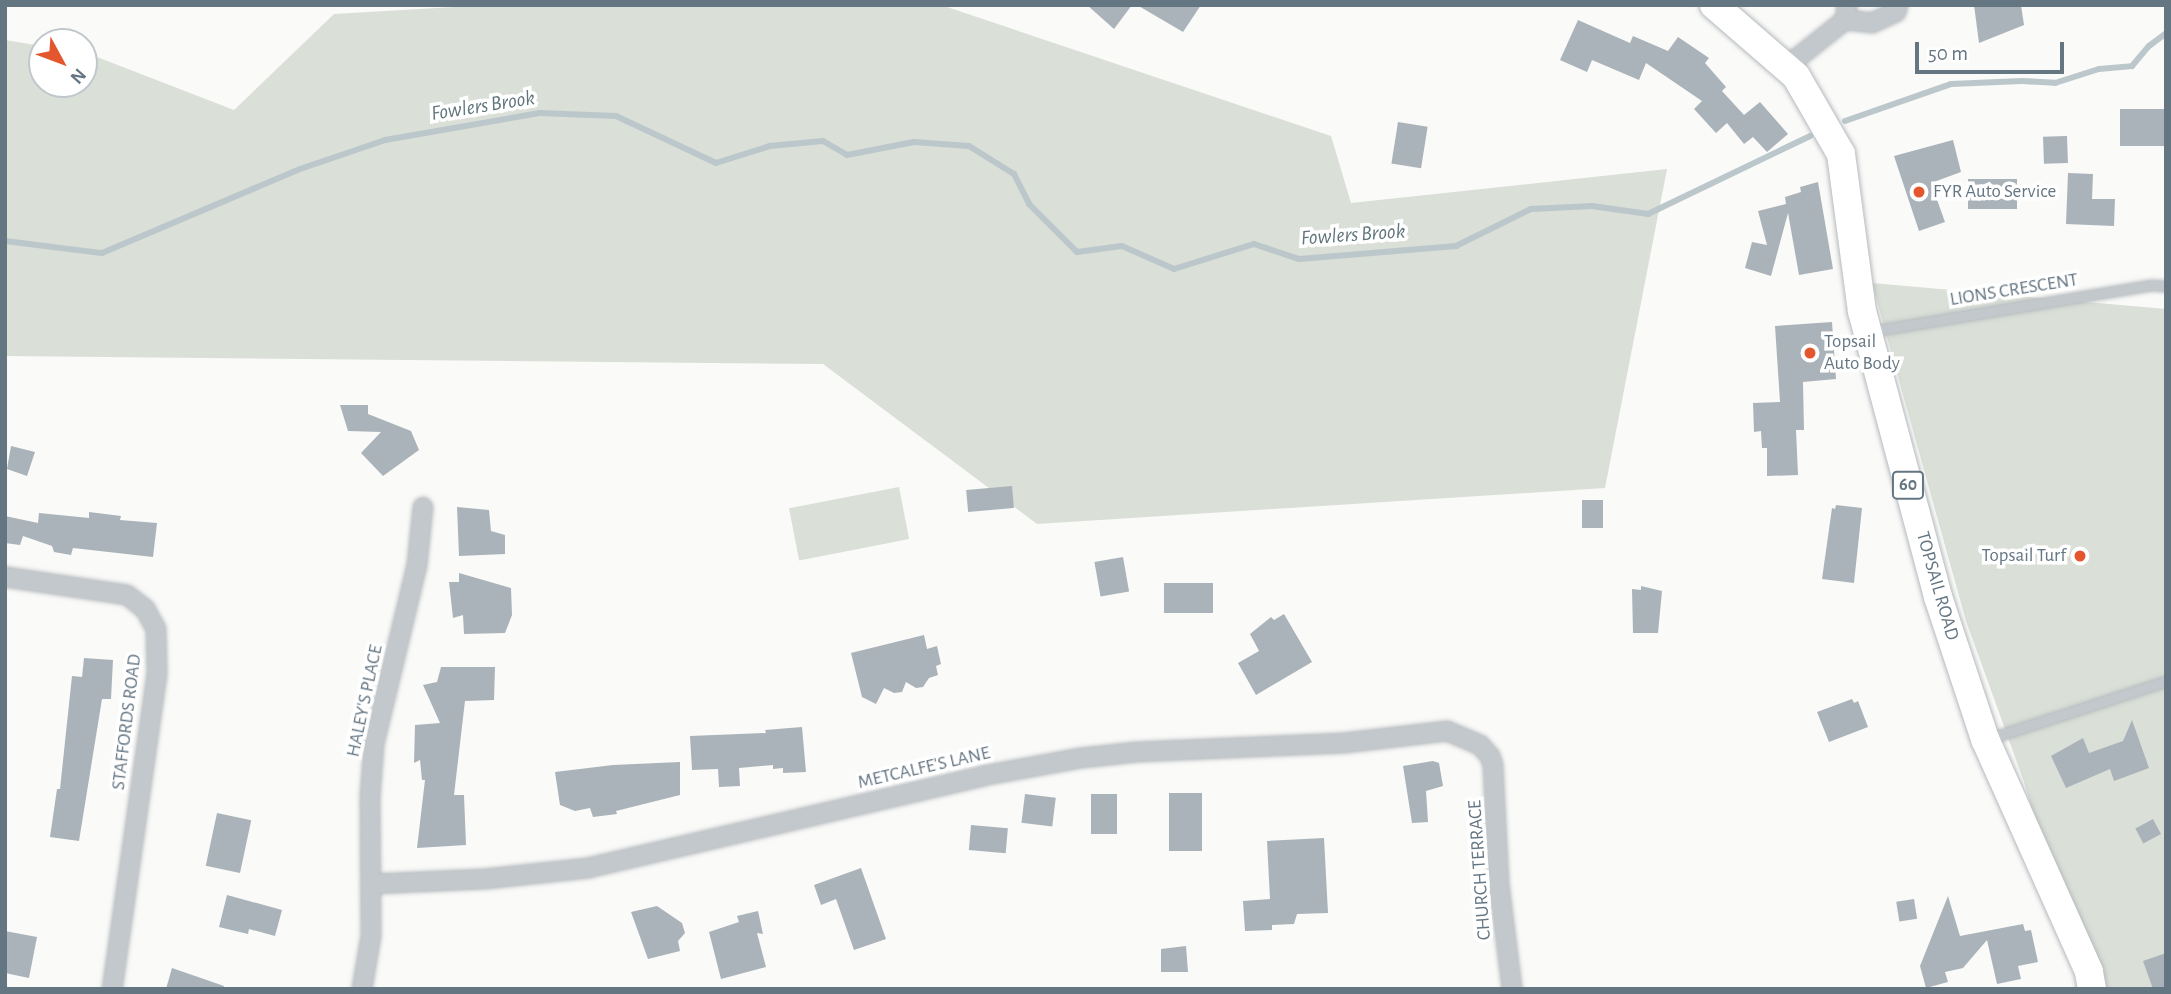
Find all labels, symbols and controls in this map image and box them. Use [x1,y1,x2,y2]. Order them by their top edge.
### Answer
north arrow [28,28,98,98]
scale bar [1919,28,2068,72]
text: 50 m [1928,43,1968,64]
text: N [66,65,89,87]
water label: Fowlers Brook [429,85,537,127]
place label: FYR Auto Service [1933,181,2056,203]
marker: FYR Auto Service [1911,184,1927,200]
water label: Fowlers Brook [1300,219,1406,251]
street label: LIONS CRESCENT [1948,269,2080,311]
place label: Topsail Auto Body [1824,331,1900,375]
marker: Topsail Auto Body [1802,345,1818,361]
road number: 60 [1890,471,1926,500]
street label: TOPSAIL ROAD [1911,529,1963,643]
place label: Topsail Turf [1981,545,2066,567]
marker: Topsail Turf [2072,548,2088,564]
street label: HALEY'S PLACE [342,643,388,759]
street label: STAFFORDS ROAD [107,653,147,791]
street label: METCALFE'S LANE [856,742,992,794]
street label: CHURCH TERRACE [1464,799,1496,941]

